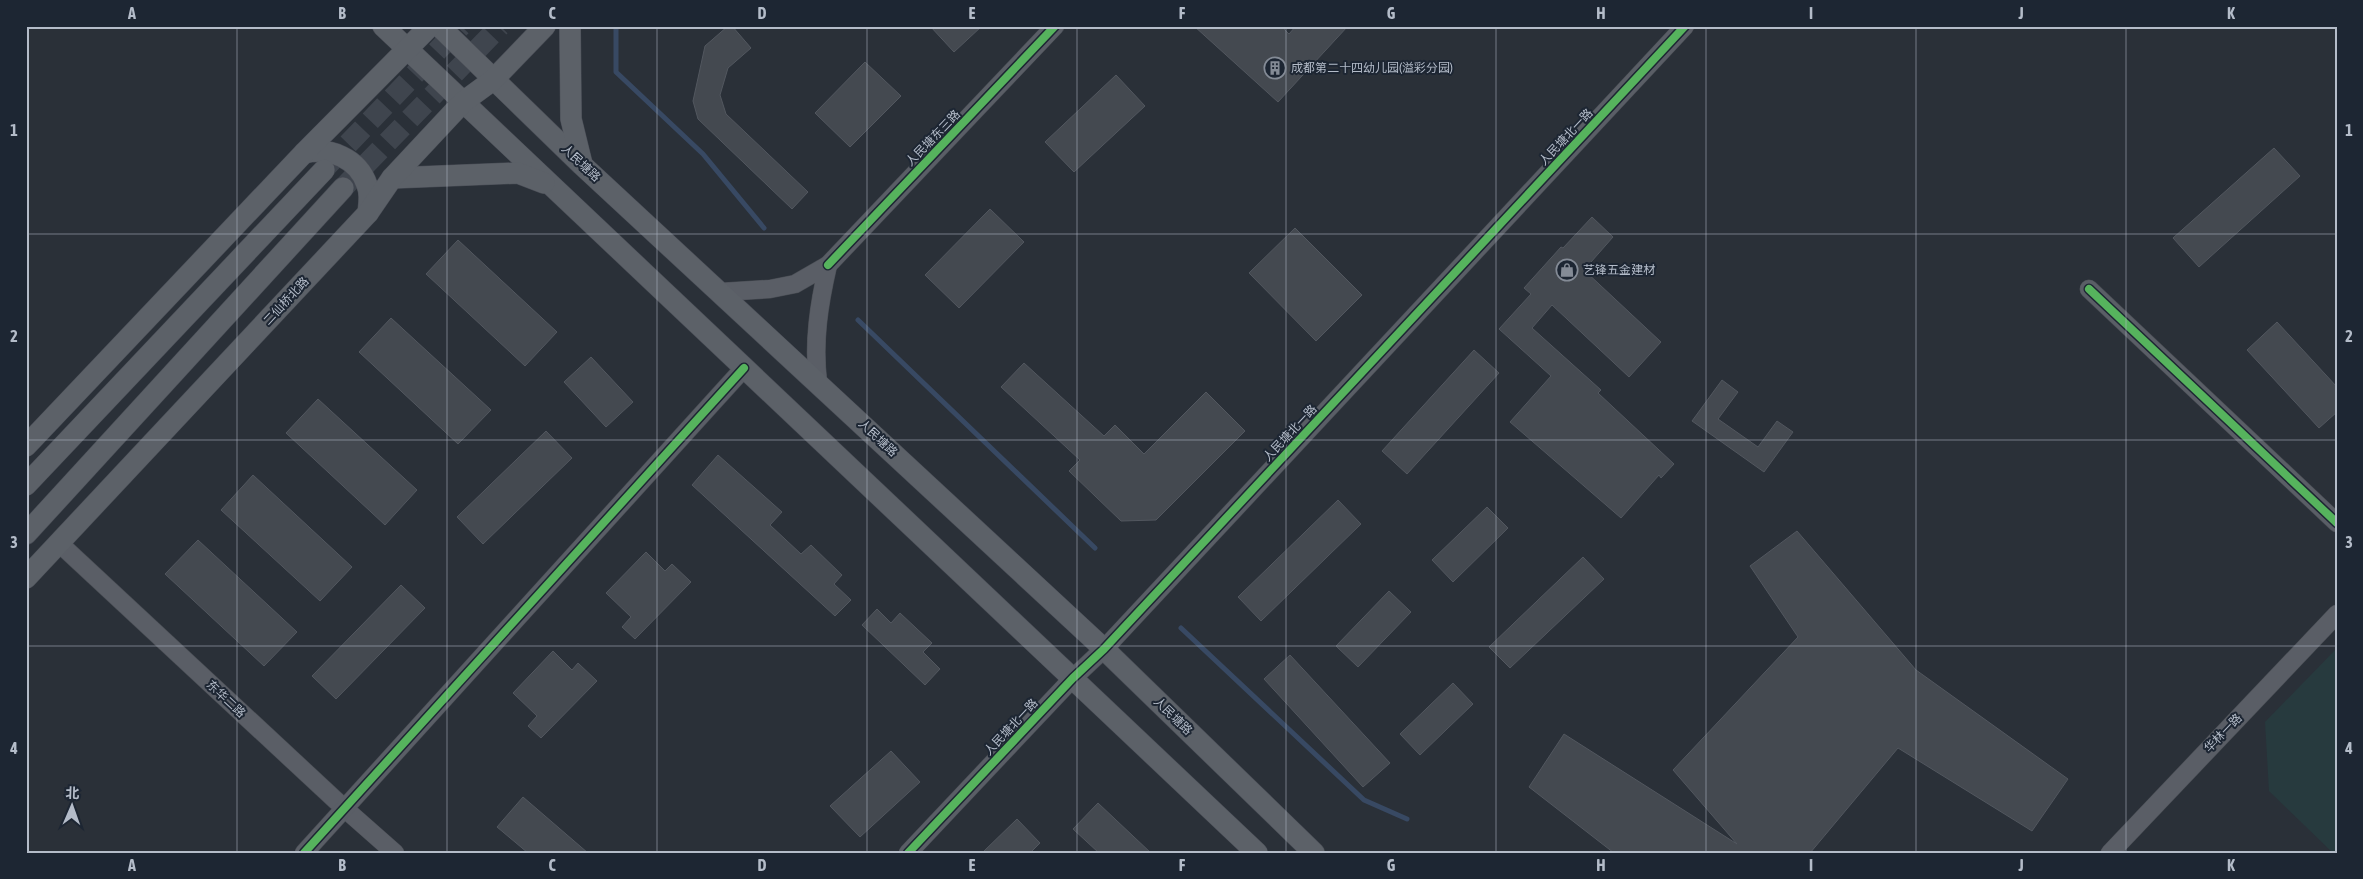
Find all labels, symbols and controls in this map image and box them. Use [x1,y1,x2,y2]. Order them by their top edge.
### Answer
text: A [127,4,136,22]
text: B [338,4,346,22]
text: C [548,4,556,22]
text: D [758,4,767,22]
text: E [969,4,976,22]
text: F [1179,4,1186,22]
text: G [1387,4,1396,22]
text: H [1596,4,1606,22]
text: I [1809,4,1813,22]
text: J [2017,4,2024,22]
text: K [2227,4,2235,22]
building icon: 成都第二十四幼儿园(溢彩分园) [1263,56,1287,80]
place label: 成都第二十四幼儿园(溢彩分园) [1291,61,1453,75]
street label: 人民塘北一路 [1536,106,1596,168]
street label: 人民塘东三路 [903,107,963,169]
text: 1 [10,121,18,139]
text: 1 [2345,121,2353,139]
street label: 人民塘路 [559,142,603,184]
shop icon: 艺锋五金建材 [1555,258,1579,282]
place label: 艺锋五金建材 [1583,263,1655,277]
street label: 二仙桥北路 [260,274,312,328]
text: 2 [10,327,18,345]
text: 2 [2345,327,2353,345]
street label: 人民塘北一路 [1260,402,1320,464]
street label: 人民塘路 [856,417,900,459]
text: 3 [10,533,18,551]
text: 3 [2345,533,2353,551]
street label: 东华二路 [204,678,248,720]
street label: 人民塘路 [1151,694,1195,738]
street label: 人民塘北一路 [981,696,1041,758]
street label: 华林一路 [2201,711,2245,755]
text: 4 [9,739,18,757]
text: 4 [2344,739,2353,757]
north arrow [48,782,98,832]
text: 北 [65,785,80,801]
text: A [127,856,136,874]
text: B [338,856,346,874]
text: C [548,856,556,874]
text: D [758,856,767,874]
text: E [969,856,976,874]
text: F [1179,856,1186,874]
text: G [1387,856,1396,874]
text: H [1596,856,1606,874]
text: I [1809,856,1813,874]
text: J [2017,856,2024,874]
text: K [2227,856,2235,874]

